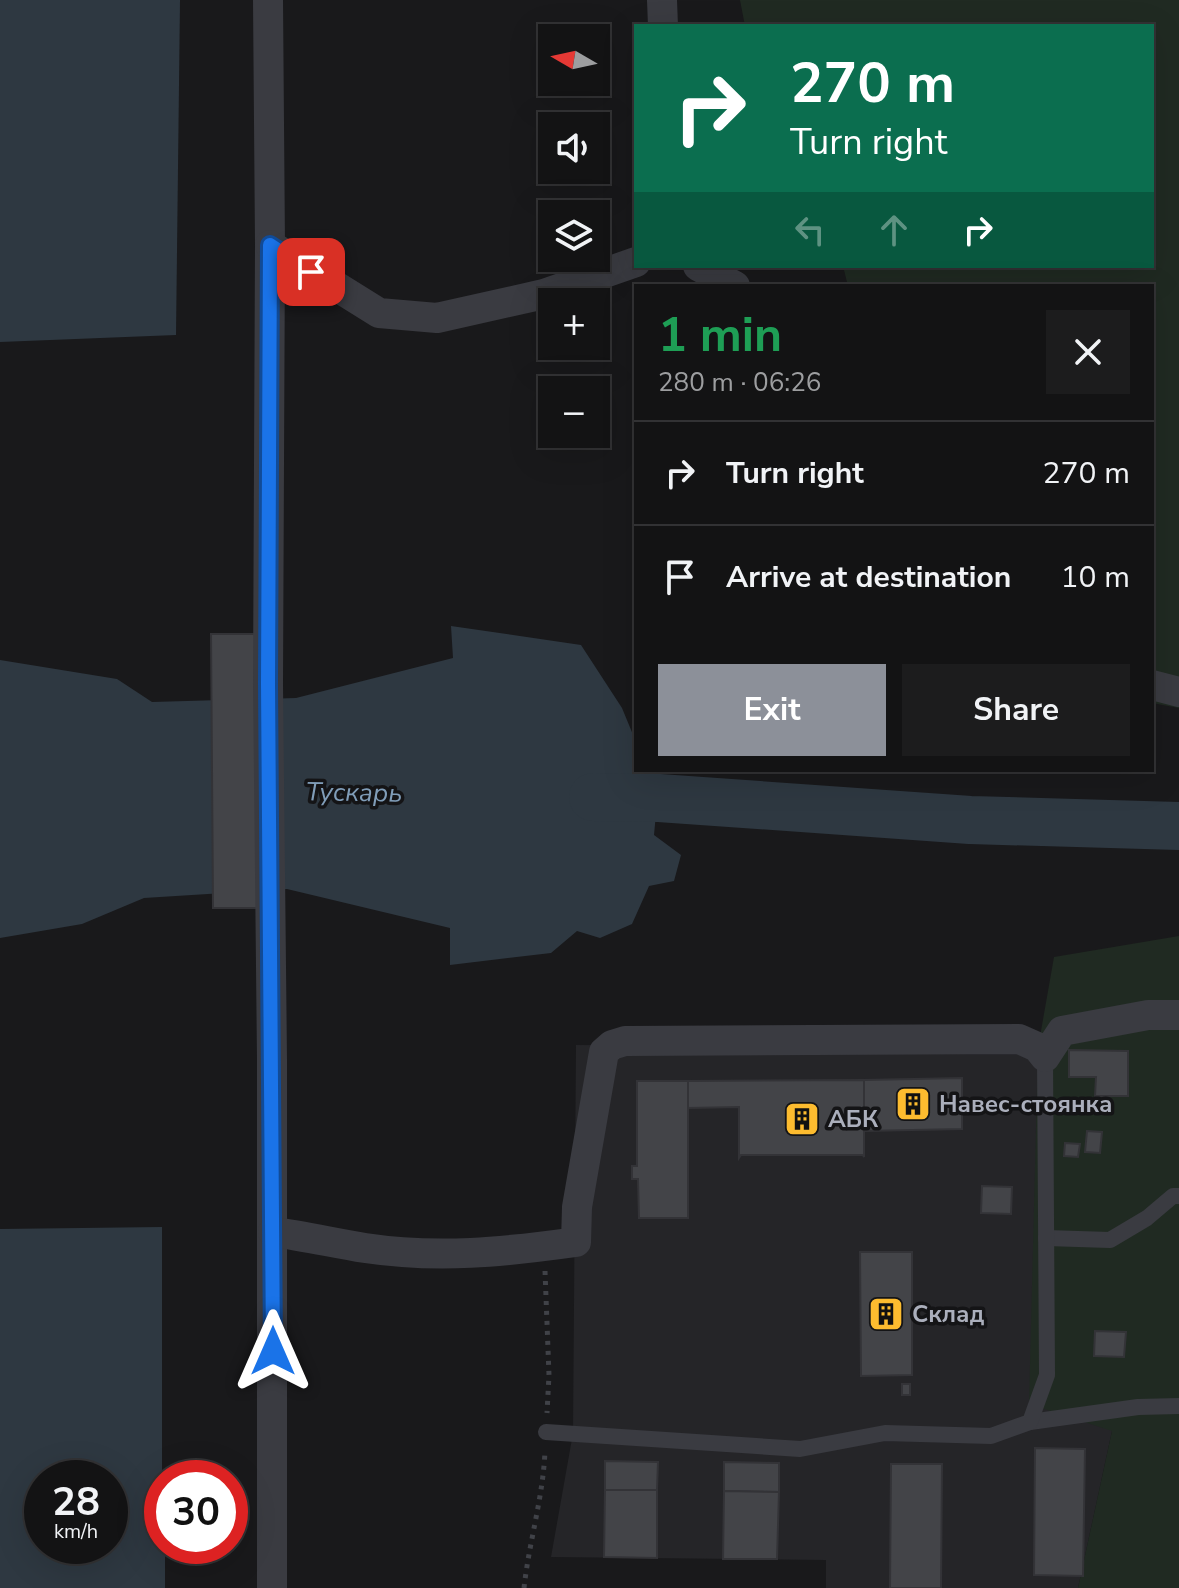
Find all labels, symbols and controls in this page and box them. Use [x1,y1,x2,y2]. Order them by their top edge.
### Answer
north arrow [538,24,610,96]
map controls [538,24,610,448]
text: 270 m [790,45,955,122]
icon: right [658,56,762,160]
button: sound [538,112,610,184]
text: Turn right [790,118,947,167]
button: layers [538,200,610,272]
icon: left [788,208,832,252]
icon: ahead [872,208,916,252]
icon: right [956,208,1000,252]
pin [277,238,345,306]
icon: arrive [289,250,333,294]
button: + [538,288,610,360]
text: 1 min [658,302,782,368]
button: close [1046,310,1130,394]
text: 280 m · 06:26 [658,365,821,400]
button: − [538,376,610,448]
icon: right [658,451,702,495]
text: Turn right [726,453,864,494]
text: 270 m [1043,453,1130,494]
icon: arrive [658,555,702,599]
text: Arrive at destination [726,557,1011,598]
text: 10 m [1061,557,1130,598]
button: Exit [658,664,886,756]
button: Share [902,664,1130,756]
water label: Тускарь [305,774,403,811]
building icon: Навес-стоянка [894,1085,932,1123]
place label: Навес-стоянка [939,1088,1112,1120]
building icon: АБК [783,1100,821,1138]
place label: АБК [828,1103,879,1135]
building icon: Склад [867,1295,905,1333]
place label: Склад [912,1298,985,1330]
position arrow [231,1309,315,1393]
speed limit sign: 30 [144,1460,248,1564]
text: 28 [52,1475,100,1529]
text: km/h [54,1518,98,1545]

